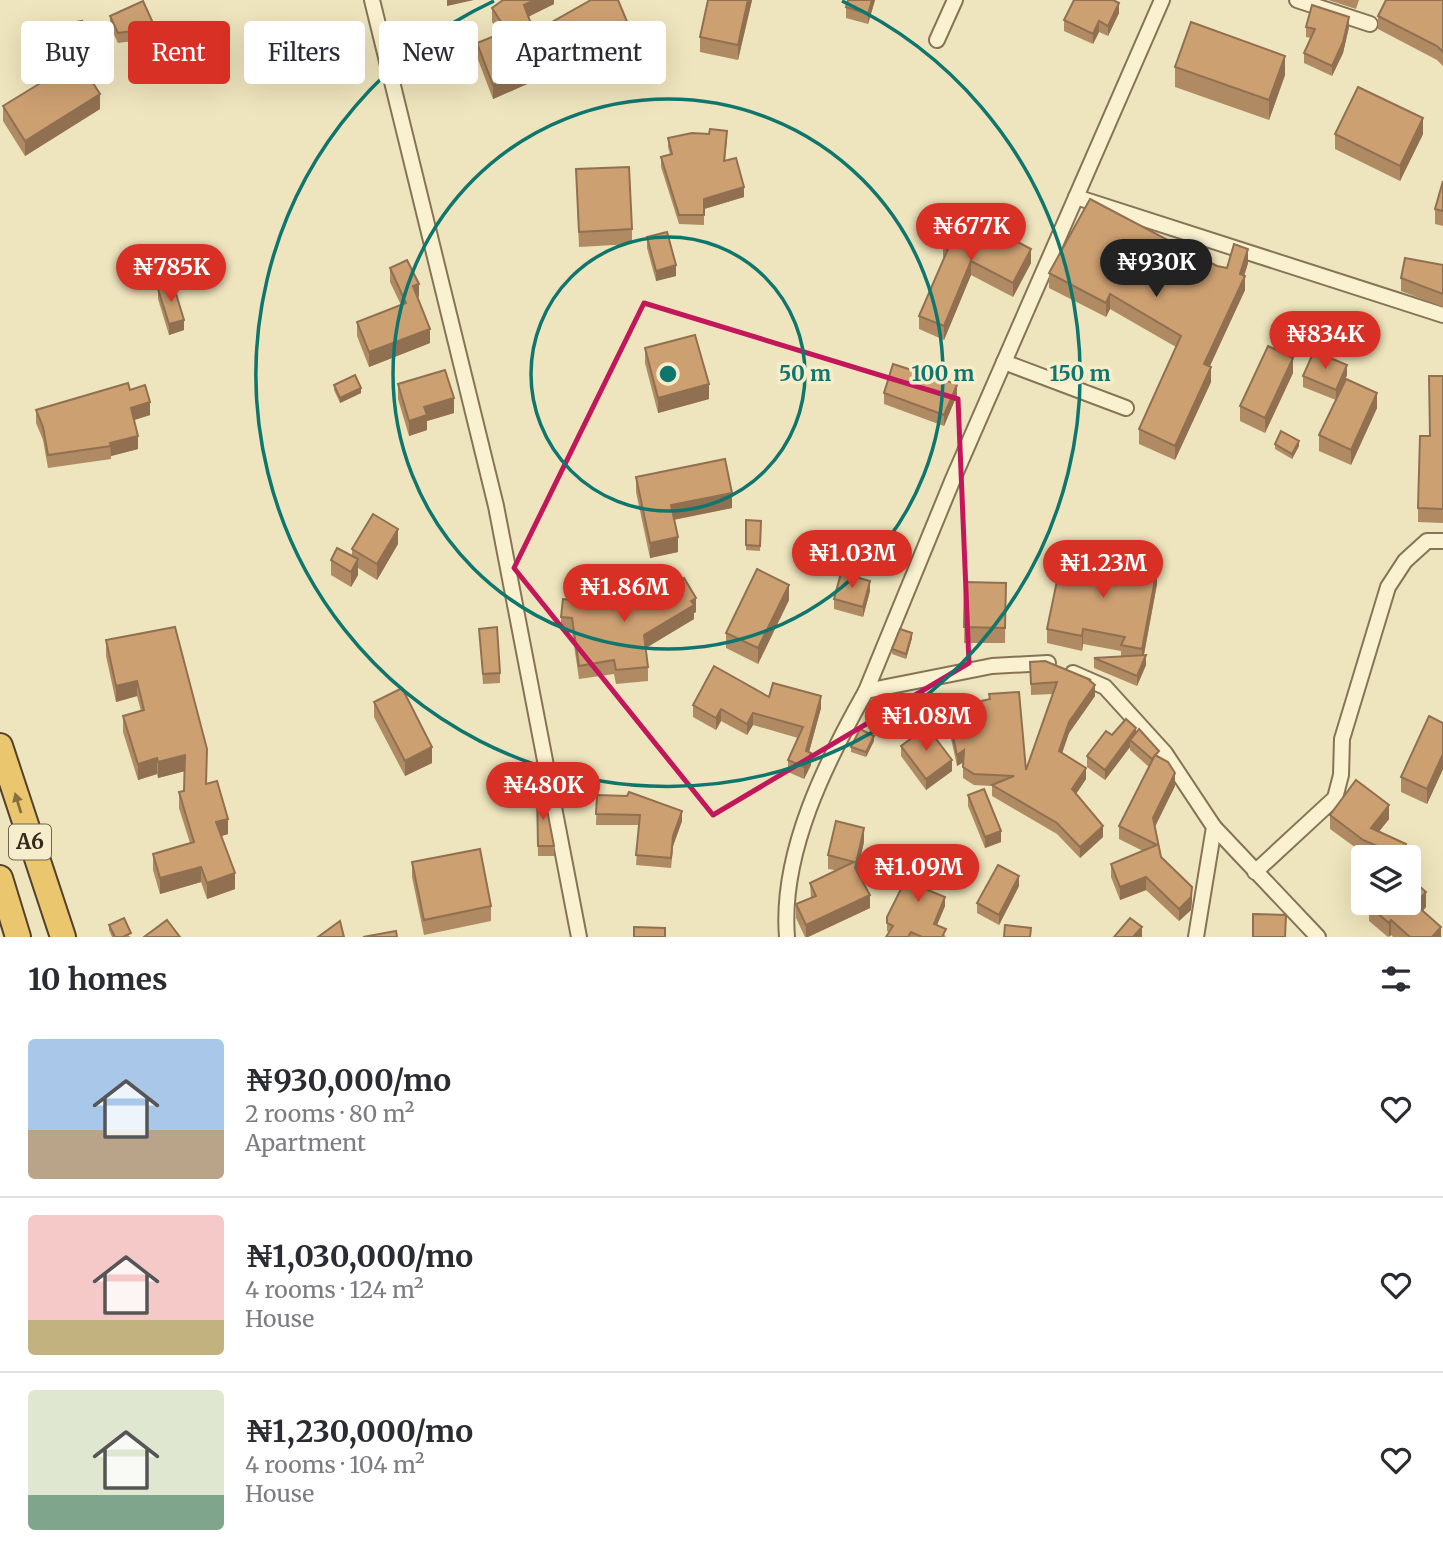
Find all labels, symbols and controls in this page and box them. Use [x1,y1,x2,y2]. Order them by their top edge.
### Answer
chip: Buy [21,21,114,84]
chip: Rent [128,21,230,84]
chip: Filters [244,21,365,84]
chip: New [379,21,478,84]
chip: Apartment [492,21,666,84]
pin: ₦677K [922,204,1020,263]
text: ₦677K [932,211,1010,240]
pin: ₦930K [1107,240,1205,299]
pin: ₦785K [122,244,220,304]
text: ₦930K [1116,247,1196,276]
text: ₦785K [132,252,210,281]
pin: ₦834K [1276,312,1374,371]
text: ₦834K [1286,319,1364,348]
text: 50 m [779,360,831,387]
text: 100 m [912,360,974,387]
text: 150 m [1049,360,1111,387]
centre of rings [656,362,680,386]
pin: ₦1.03M [795,530,909,590]
text: ₦1.03M [808,538,896,567]
pin: ₦1.23M [1046,540,1160,600]
text: ₦1.23M [1059,548,1147,577]
pin: ₦1.86M [567,564,681,624]
text: ₦1.86M [579,572,669,601]
pin: ₦1.08M [869,694,983,753]
text: ₦1.08M [881,701,971,730]
pin: ₦480K [494,762,592,822]
text: ₦480K [502,770,584,799]
one-way arrow [12,792,23,813]
road number: A6 [9,824,51,860]
pin: ₦1.09M [861,844,975,904]
map controls [1351,845,1421,915]
button: layers [1351,845,1421,915]
text: ₦1.09M [873,852,963,881]
text: 10 homes [28,960,168,998]
icon: filters [1377,960,1415,998]
text: ₦930,000/mo [245,1061,451,1099]
icon: home [84,1067,168,1151]
icon: heart [1377,1090,1415,1128]
text: 2 rooms · 80 m² [245,1099,414,1128]
text: Apartment [245,1128,366,1157]
text: ₦1,030,000/mo [245,1237,473,1275]
icon: home [84,1243,168,1327]
icon: heart [1377,1266,1415,1304]
text: 4 rooms · 124 m² [245,1275,424,1304]
text: House [245,1304,314,1333]
text: ₦1,230,000/mo [245,1412,473,1450]
icon: home [84,1418,168,1502]
icon: heart [1377,1441,1415,1479]
text: 4 rooms · 104 m² [245,1450,425,1479]
text: House [245,1479,314,1508]

